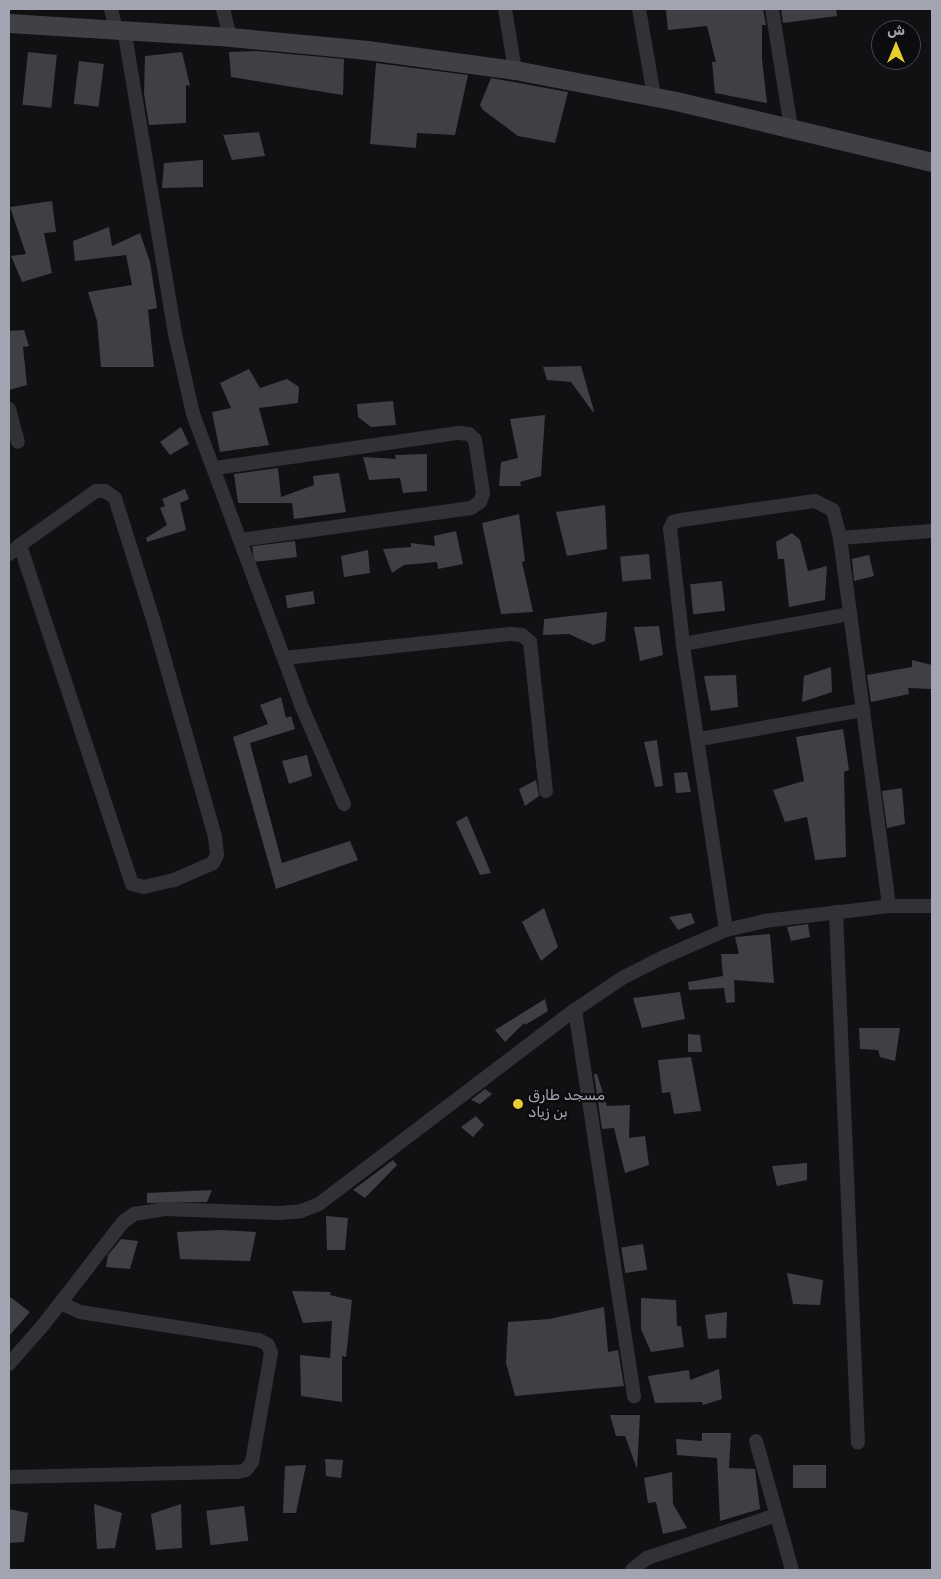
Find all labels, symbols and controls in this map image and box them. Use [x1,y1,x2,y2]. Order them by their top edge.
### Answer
north arrow [871,20,921,70]
text: ش [887,22,905,39]
place label: مسجد طارق بن زياد [528,1086,605,1121]
marker: مسجد طارق بن زياد [512,1098,524,1110]

